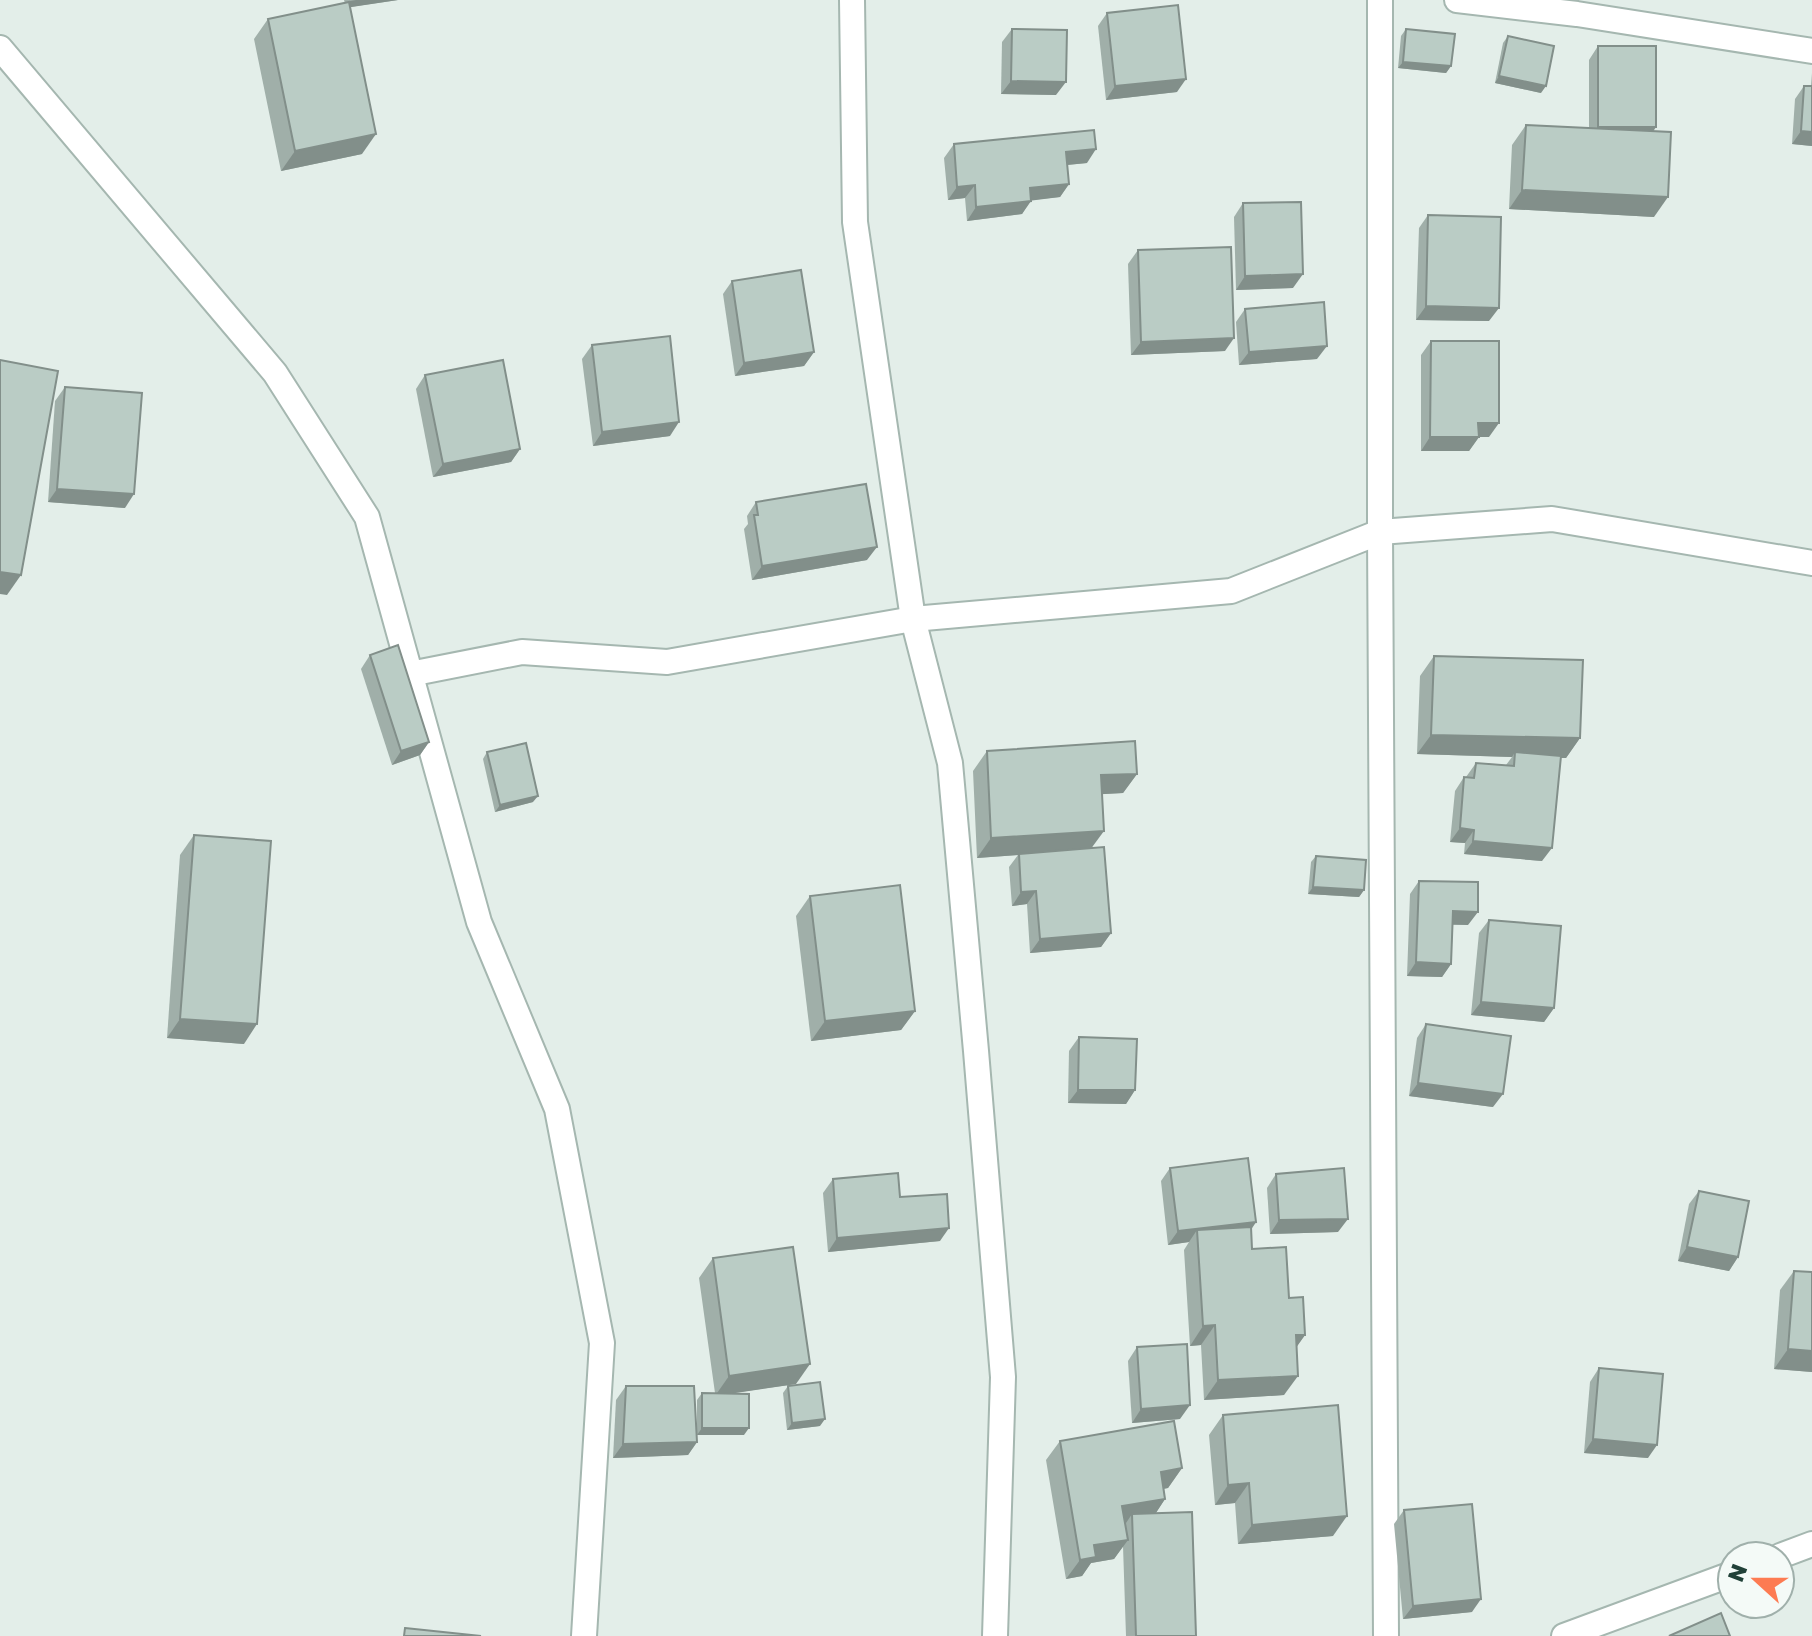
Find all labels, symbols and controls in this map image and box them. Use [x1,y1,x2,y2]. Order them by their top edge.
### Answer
north arrow [1716,1540,1796,1620]
text: N [1721,1560,1752,1585]

